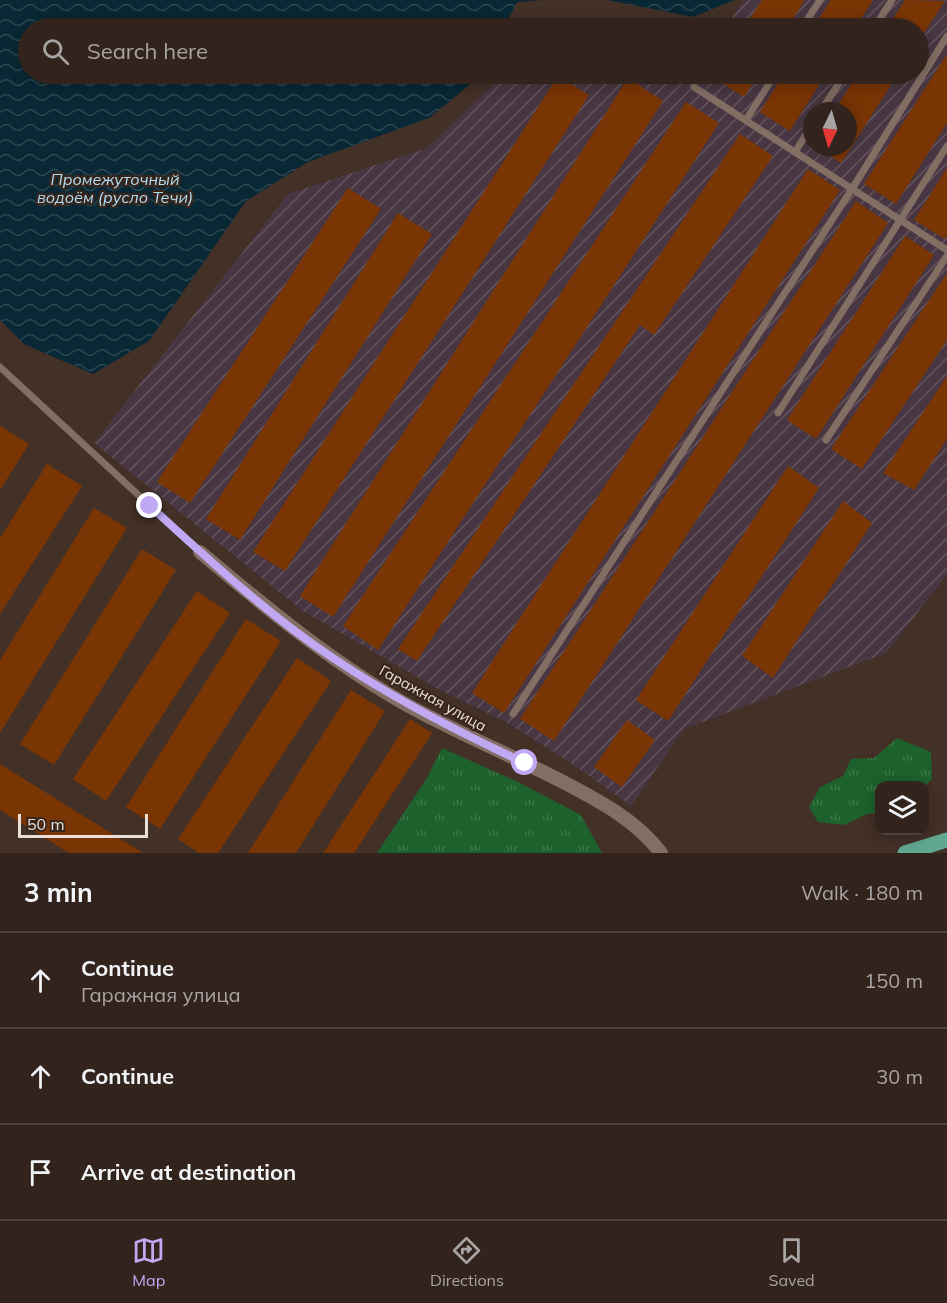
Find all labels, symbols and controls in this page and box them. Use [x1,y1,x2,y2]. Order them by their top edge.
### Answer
search box [18,18,929,84]
icon: search [39,35,72,68]
text: Search here [87,37,208,65]
north arrow [803,102,857,156]
water label: Промежуточный водоём (русло Течи) [37,169,193,207]
route end [136,492,162,518]
street label: Гаражная улица [376,661,490,735]
route start [511,749,537,775]
map controls [875,781,929,835]
button: layers [875,781,929,835]
scale bar [18,811,148,838]
text: 50 m [27,814,64,834]
text: 3 min [24,876,93,909]
text: Walk · 180 m [801,880,923,905]
text: Continue [81,954,174,982]
icon: ahead [24,964,57,997]
text: 150 m [864,968,923,993]
text: Гаражная улица [81,982,241,1007]
icon: ahead [24,1060,57,1093]
text: Continue [81,1062,174,1090]
text: 30 m [876,1064,923,1089]
icon: arrive [24,1156,57,1189]
text: Arrive at destination [81,1158,296,1186]
tab: Map [132,1234,165,1290]
tab: Directions [430,1234,504,1290]
tab: Saved [769,1234,815,1290]

